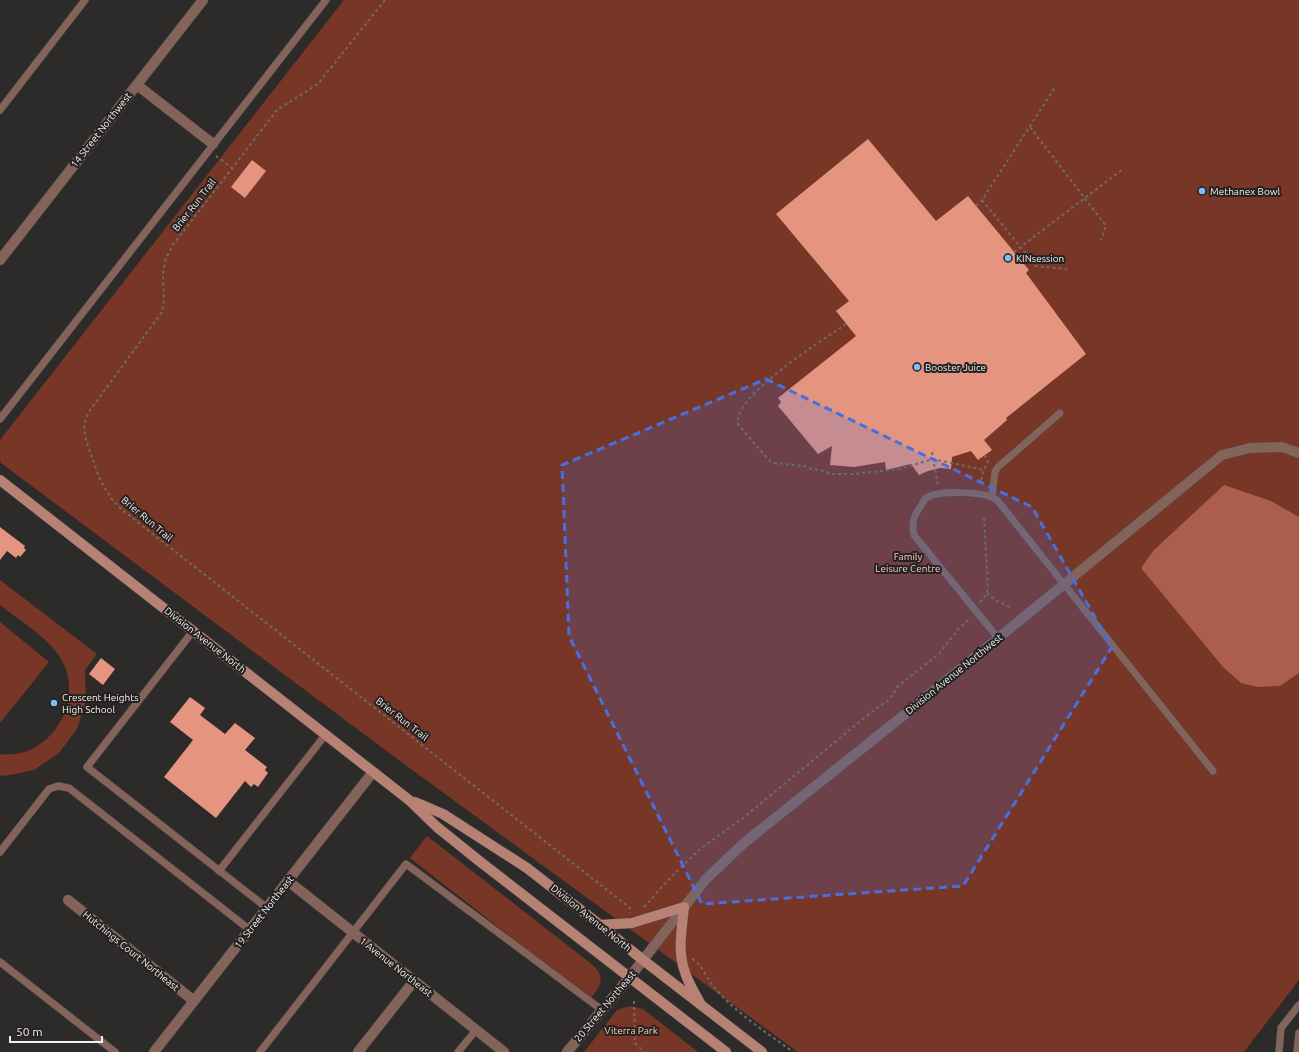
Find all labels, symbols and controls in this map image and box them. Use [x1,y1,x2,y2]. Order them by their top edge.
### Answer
street label: 14 Street Northwest [68,90,134,170]
street label: Brier Run Trail [170,176,218,233]
marker: Methanex Bowl [1197,186,1207,196]
place label: Methanex Bowl [1210,186,1281,197]
marker: KINsession [1003,253,1013,263]
place label: KINsession [1016,253,1064,264]
marker: Booster Juice [912,362,922,372]
place label: Booster Juice [925,362,986,373]
street label: Brier Run Trail [119,494,175,544]
park label: Family Leisure Centre [875,551,941,574]
street label: Division Avenue North [162,605,248,675]
street label: Division Avenue Northwest [903,632,1005,716]
place label: Crescent Heights High School [62,692,139,715]
street label: Brier Run Trail [374,695,431,743]
marker: Crescent Heights High School [49,698,59,708]
street label: 19 Street Northeast [232,873,296,951]
street label: Division Avenue North [549,882,633,954]
street label: Hutchings Court Northeast [81,909,181,993]
street label: 1 Avenue Northeast [357,935,435,999]
street label: 20 Street Northeast [572,968,638,1044]
scale bar [10,1018,102,1044]
text: 50 m [16,1025,43,1038]
park label: Viterra Park [604,1025,658,1036]

